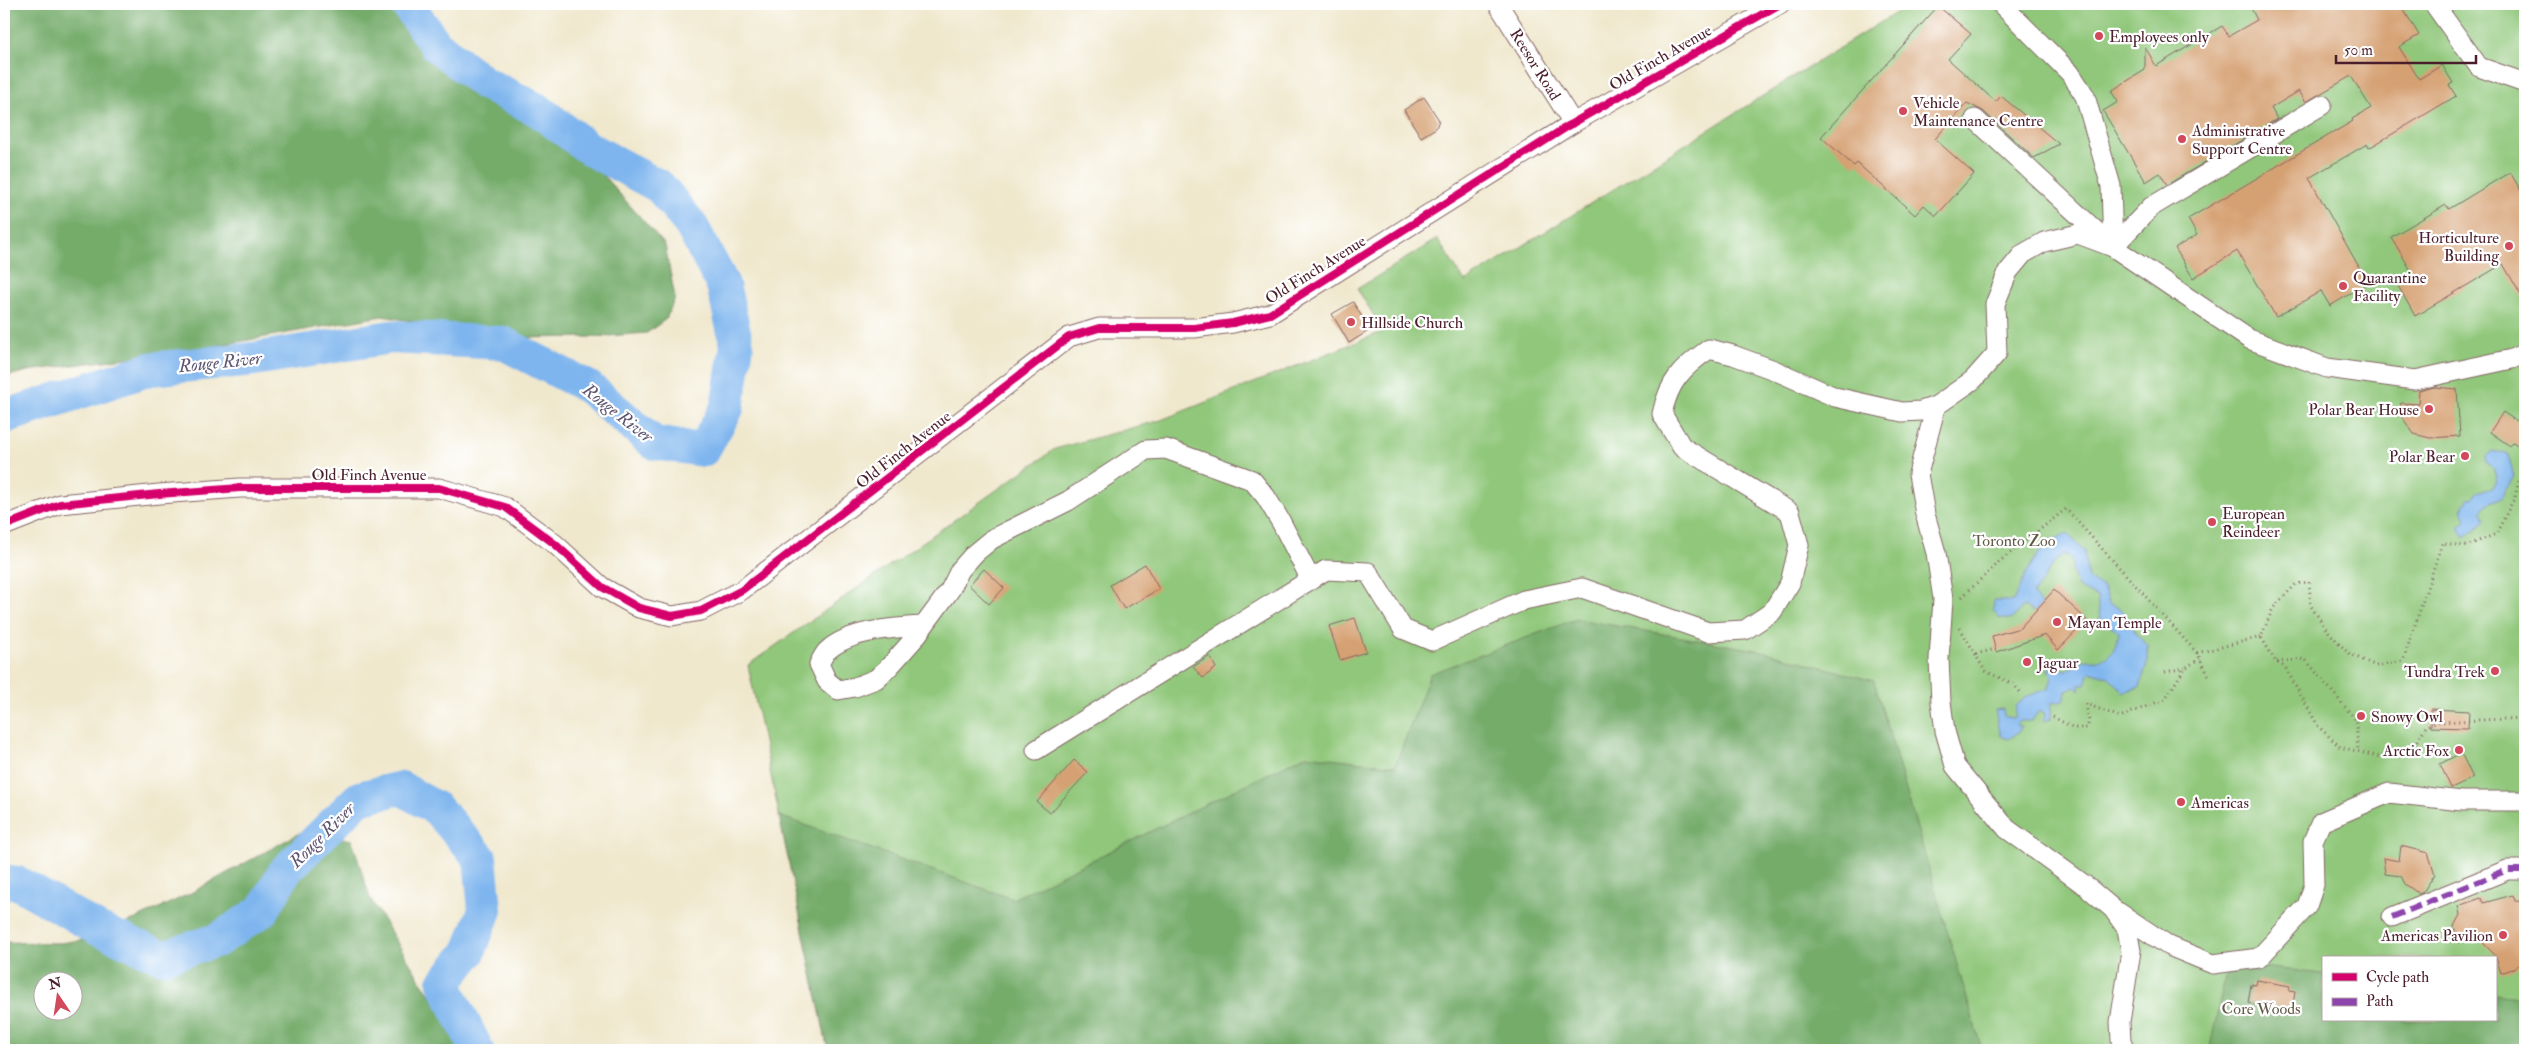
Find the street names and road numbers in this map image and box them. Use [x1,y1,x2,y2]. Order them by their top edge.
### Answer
street label: Old Finch Avenue [1606,20,1716,95]
street label: Reesor Road [1505,25,1565,104]
street label: Old Finch Avenue [1261,231,1370,309]
street label: Old Finch Avenue [852,406,955,493]
street label: Old Finch Avenue [311,465,427,485]

